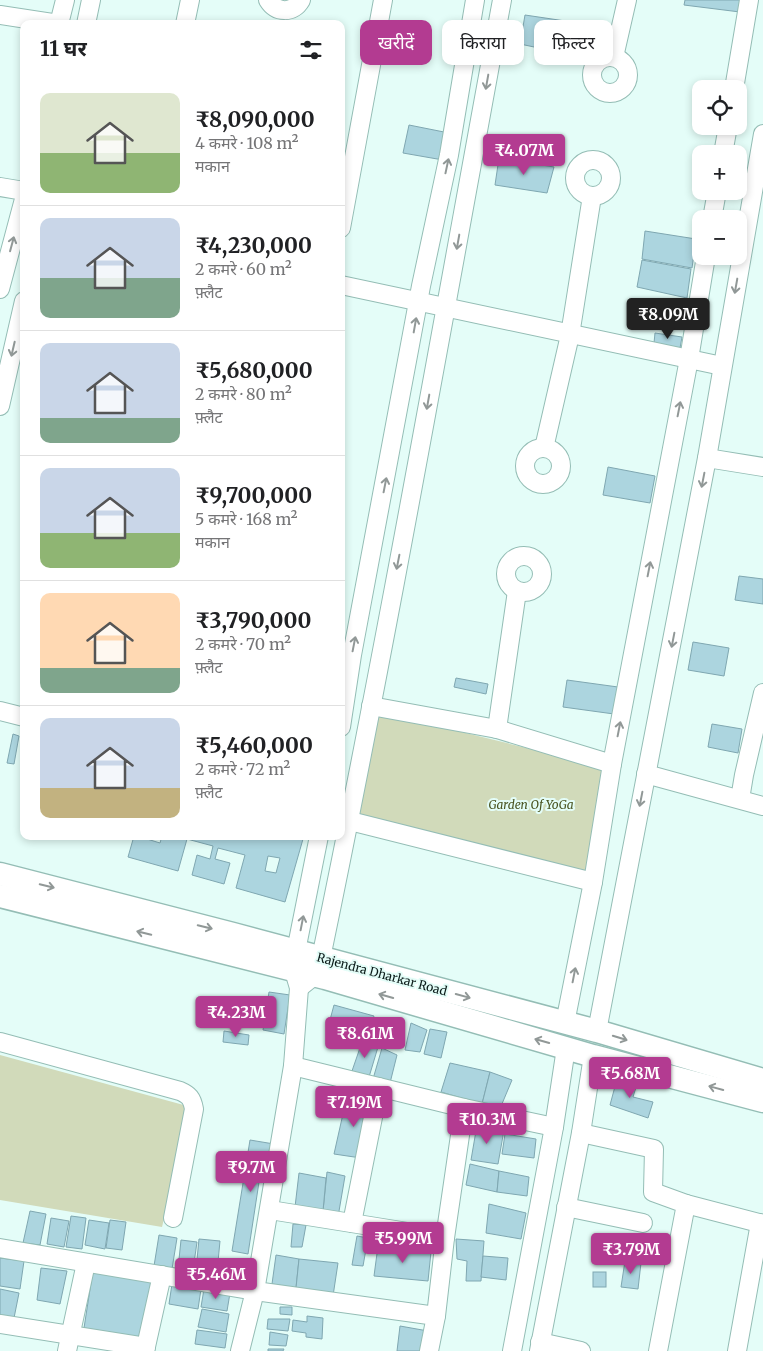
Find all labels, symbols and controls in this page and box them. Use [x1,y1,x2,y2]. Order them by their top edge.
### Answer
chip: खरीदें [360,20,432,65]
chip: किराया [442,20,524,65]
chip: फ़िल्टर [534,20,613,65]
text: 11 घर [40,35,87,62]
icon: filters [297,36,325,64]
one-way arrow [481,74,491,90]
map controls [692,80,747,265]
button: locate [692,80,747,135]
text: ₹8,090,000 [195,106,315,133]
icon: home [80,113,140,173]
text: 4 कमरे · 108 m² [195,133,299,153]
pin: ₹4.07M [483,134,565,176]
text: ₹4.07M [494,140,554,160]
button: + [692,145,747,200]
text: मकान [195,156,230,176]
one-way arrow [442,158,452,174]
button: − [692,210,747,265]
text: ₹4,230,000 [195,232,312,259]
one-way arrow [452,234,462,250]
one-way arrow [7,236,17,252]
icon: home [80,238,140,298]
text: 2 कमरे · 60 m² [195,259,292,279]
one-way arrow [731,277,741,293]
text: फ़्लैट [195,282,223,302]
pin: ₹8.09M [627,298,709,340]
text: ₹8.09M [638,304,698,324]
one-way arrow [410,317,420,333]
one-way arrow [8,340,17,356]
text: ₹5,680,000 [195,357,313,384]
icon: home [80,363,140,423]
text: 2 कमरे · 80 m² [195,384,292,404]
one-way arrow [423,394,433,410]
one-way arrow [675,402,684,418]
text: फ़्लैट [195,407,223,427]
one-way arrow [698,472,708,488]
one-way arrow [380,477,390,493]
text: ₹9,700,000 [195,482,312,509]
icon: home [80,488,140,548]
text: 5 कमरे · 168 m² [195,509,297,529]
text: मकान [195,532,230,552]
one-way arrow [393,553,402,569]
one-way arrow [645,562,654,578]
text: ₹3,790,000 [195,607,311,634]
icon: home [80,613,140,673]
one-way arrow [667,631,677,647]
text: 2 कमरे · 70 m² [195,634,291,654]
one-way arrow [350,637,360,653]
text: फ़्लैट [195,657,223,677]
one-way arrow [615,721,624,737]
text: ₹5,460,000 [195,732,313,759]
icon: home [80,738,140,798]
text: 2 कमरे · 72 m² [195,759,290,779]
text: फ़्लैट [195,782,223,802]
one-way arrow [636,791,646,807]
park label: Garden Of YoGa [488,797,574,812]
one-way arrow [39,882,55,892]
one-way arrow [298,915,307,931]
one-way arrow [196,923,212,932]
one-way arrow [137,928,153,937]
street label: Rajendra Dharkar Road [315,949,449,999]
one-way arrow [570,967,580,983]
one-way arrow [379,990,395,1000]
one-way arrow [455,991,471,1001]
pin: ₹4.23M [195,996,277,1038]
text: ₹4.23M [206,1002,266,1022]
pin: ₹8.61M [324,1016,406,1059]
text: ₹8.61M [336,1023,394,1043]
one-way arrow [612,1034,628,1044]
one-way arrow [535,1036,551,1046]
pin: ₹5.68M [589,1056,671,1099]
text: ₹5.68M [600,1063,660,1083]
one-way arrow [708,1083,724,1093]
pin: ₹7.19M [313,1086,395,1128]
text: ₹7.19M [326,1092,382,1112]
pin: ₹10.3M [446,1102,528,1145]
text: ₹10.3M [458,1109,516,1129]
pin: ₹9.7M [216,1150,286,1193]
text: ₹9.7M [227,1157,275,1177]
pin: ₹5.99M [362,1222,444,1264]
text: ₹5.99M [374,1228,432,1248]
pin: ₹3.79M [590,1232,672,1275]
text: ₹3.79M [602,1239,660,1259]
pin: ₹5.46M [175,1258,257,1300]
text: ₹5.46M [186,1264,246,1284]

